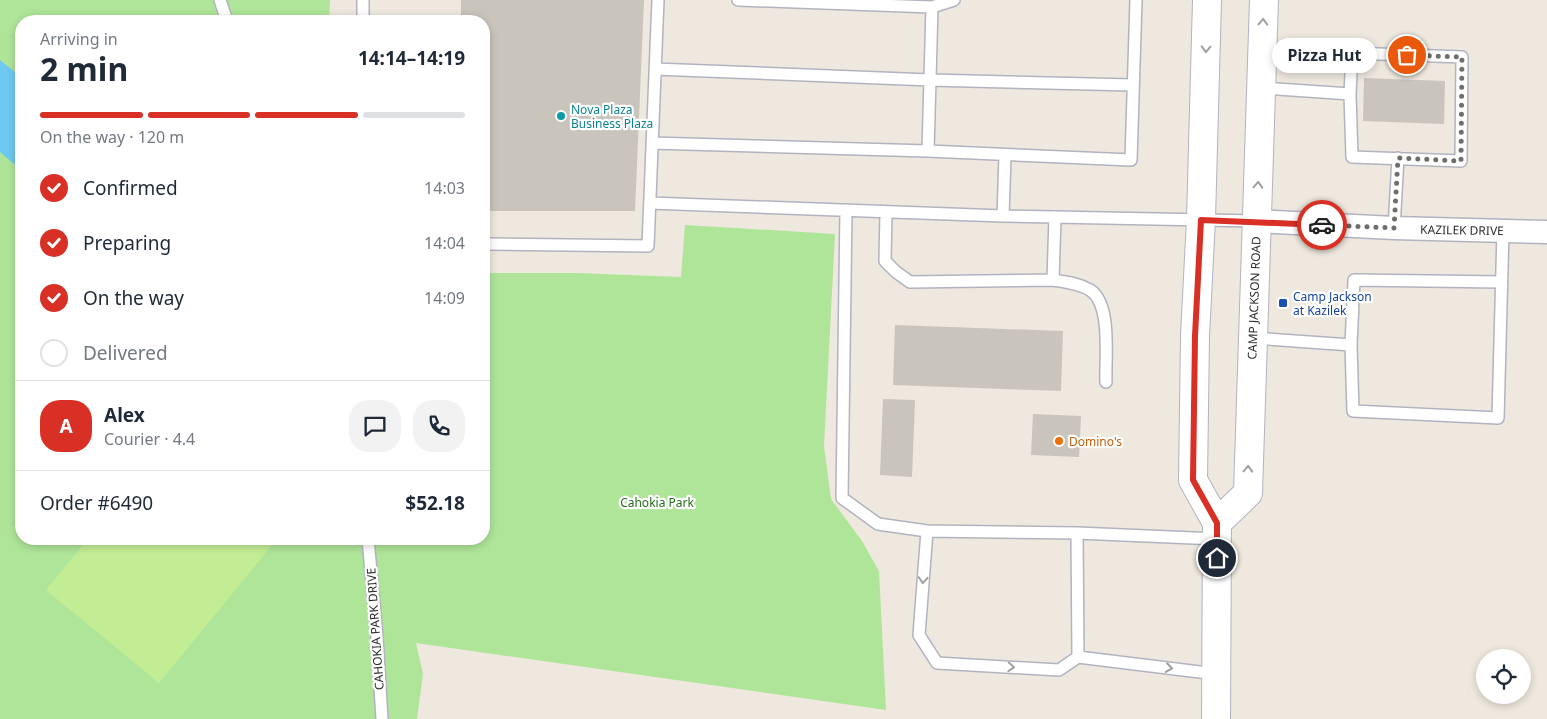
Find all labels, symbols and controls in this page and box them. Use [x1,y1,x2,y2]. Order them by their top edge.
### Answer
one-way arrow [1258,18,1269,26]
text: Arriving in [40,28,118,50]
pin [1386,34,1428,76]
callout: Pizza Hut [1272,38,1377,72]
icon: bag [1393,41,1421,69]
text: Pizza Hut [1288,44,1361,66]
text: 14:14–14:19 [358,45,465,71]
one-way arrow [1200,45,1211,53]
text: 2 min [40,47,128,90]
place label: Nova Plaza Business Plaza [571,101,653,132]
marker: Nova Plaza Business Plaza [555,110,567,122]
text: On the way · 120 m [40,126,184,148]
icon: check [40,174,68,202]
text: Confirmed [83,175,178,201]
text: 14:03 [424,177,465,199]
one-way arrow [1252,180,1263,188]
courier [1297,200,1347,250]
icon: car [1308,211,1336,239]
street label: KAZILEK DRIVE [1420,221,1504,239]
icon: check [40,229,68,257]
text: Preparing [83,230,171,256]
text: 14:04 [424,232,465,254]
street label: CAMP JACKSON ROAD [1243,236,1265,360]
icon: check [40,284,68,312]
text: On the way [83,285,184,311]
text: 14:09 [424,287,465,309]
place label: Camp Jackson at Kazilek [1293,288,1372,319]
marker: Camp Jackson at Kazilek [1277,297,1289,309]
text: Delivered [83,340,168,366]
button: chat [349,400,401,452]
button: phone [413,400,465,452]
text: Alex [104,402,145,428]
text: A [59,413,73,439]
text: Courier · 4.4 [104,428,195,450]
place label: Domino's [1069,433,1122,450]
marker: Domino's [1053,435,1065,447]
one-way arrow [1243,465,1254,473]
text: Order #6490 [40,490,153,516]
text: $52.18 [405,490,465,516]
park label: Cahokia Park [620,494,694,511]
pin [1196,537,1238,579]
icon: home [1203,544,1231,572]
street label: CAHOKIA PARK DRIVE [362,567,388,691]
one-way arrow [918,576,929,584]
map controls [1476,649,1531,704]
button: locate [1476,649,1531,704]
one-way arrow [1007,661,1015,672]
one-way arrow [1165,662,1173,672]

